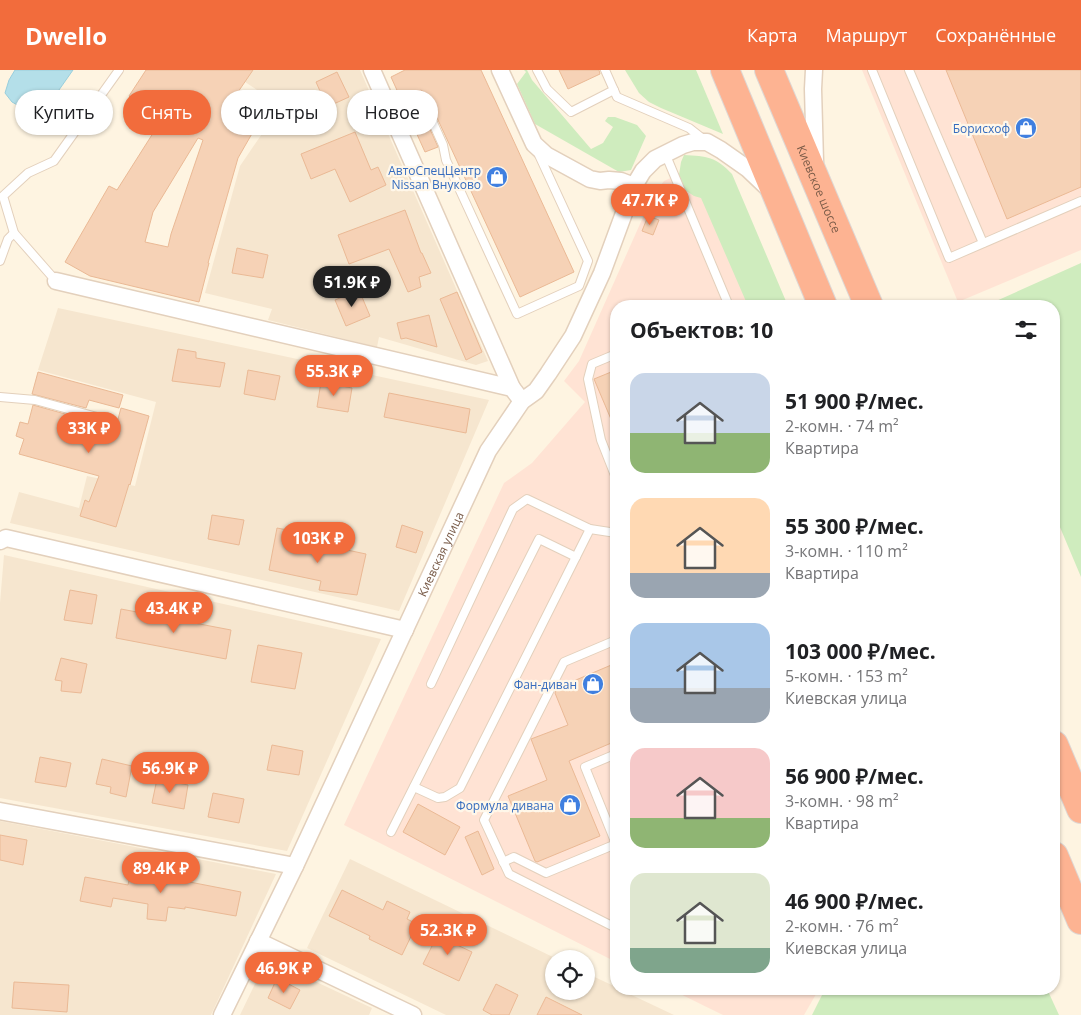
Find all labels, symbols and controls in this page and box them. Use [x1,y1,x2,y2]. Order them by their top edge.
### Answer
text: Dwello [25,19,107,52]
text: Карта [747,23,797,47]
text: Маршрут [825,23,907,47]
text: Сохранённые [935,23,1056,47]
chip: Купить [15,90,113,135]
chip: Снять [123,90,211,135]
chip: Фильтры [221,90,337,135]
chip: Новое [347,90,438,135]
shop icon: Борисхоф [1014,116,1038,140]
place label: Борисхоф [953,120,1010,137]
street label: Киевское шоссе [793,142,846,236]
place label: АвтоСпецЦентр Nissan Внуково [388,162,481,193]
shop icon: АвтоСпецЦентр Nissan Внуково [485,165,509,189]
pin: 47.7K ₽ [604,184,696,226]
text: 47.7K ₽ [622,189,678,211]
pin: 51.9K ₽ [306,266,398,308]
text: 51.9K ₽ [324,271,380,293]
text: Объектов: 10 [630,316,773,344]
icon: filters [1012,316,1040,344]
pin: 55.3K ₽ [288,354,380,397]
text: 55.3K ₽ [306,360,362,382]
text: 51 900 ₽/мес. [785,387,924,415]
icon: home [670,393,730,453]
pin: 33K ₽ [54,412,124,454]
text: 2-комн. · 74 m² [785,415,899,437]
text: 33K ₽ [68,417,110,439]
text: Квартира [785,437,859,459]
street label: Киевская улица [413,509,467,599]
text: 55 300 ₽/мес. [785,512,924,540]
icon: home [670,518,730,578]
pin: 103K ₽ [277,522,359,564]
text: 103K ₽ [292,527,344,549]
text: 3-комн. · 110 m² [785,540,908,562]
text: Квартира [785,562,859,584]
pin: 43.4K ₽ [128,592,220,634]
text: 43.4K ₽ [146,597,202,619]
text: 103 000 ₽/мес. [785,637,936,665]
icon: home [670,643,730,703]
text: 5-комн. · 153 m² [785,665,908,687]
shop icon: Фан-диван [581,672,605,696]
place label: Фан-диван [514,676,577,693]
text: Киевская улица [785,687,907,709]
pin: 56.9K ₽ [124,752,216,794]
text: 56.9K ₽ [142,757,198,779]
text: 56 900 ₽/мес. [785,762,924,790]
icon: home [670,768,730,828]
text: 3-комн. · 98 m² [785,790,899,812]
shop icon: Формула дивана [558,793,582,817]
place label: Формула дивана [456,797,554,814]
text: Квартира [785,812,859,834]
pin: 89.4K ₽ [115,852,207,894]
text: 89.4K ₽ [133,857,189,879]
text: 46 900 ₽/мес. [785,887,924,915]
icon: home [670,893,730,953]
pin: 52.3K ₽ [402,914,494,956]
text: 2-комн. · 76 m² [785,915,899,937]
text: 52.3K ₽ [420,919,476,941]
text: Киевская улица [785,937,907,959]
map controls [545,950,595,1000]
button: locate [545,950,595,1000]
pin: 46.9K ₽ [238,952,330,994]
text: 46.9K ₽ [256,957,312,979]

